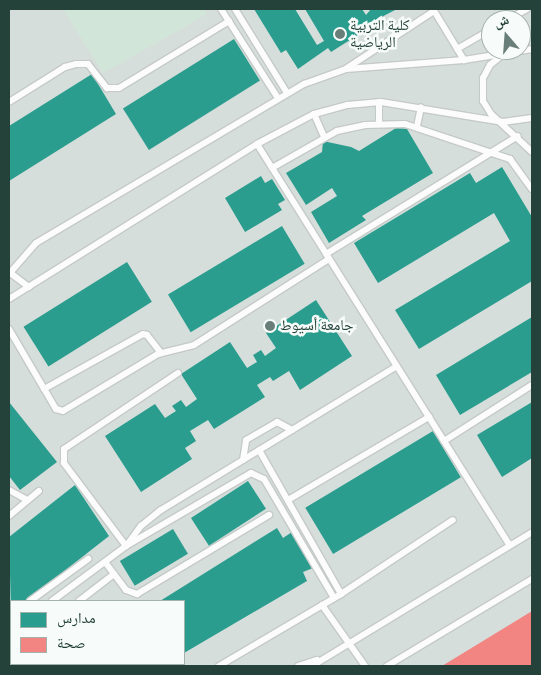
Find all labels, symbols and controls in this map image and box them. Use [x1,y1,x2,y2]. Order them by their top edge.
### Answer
north arrow [481,10,531,60]
text: ش [492,10,512,33]
place label: كلية التربية الرياضية [350,16,410,51]
marker: كلية التربية الرياضية [334,28,346,40]
place label: جامعة أسيوط [280,317,354,335]
marker: جامعة أسيوط [264,320,276,332]
legend [10,600,185,665]
text: مدارس [57,608,96,629]
text: صحة [57,633,86,654]

